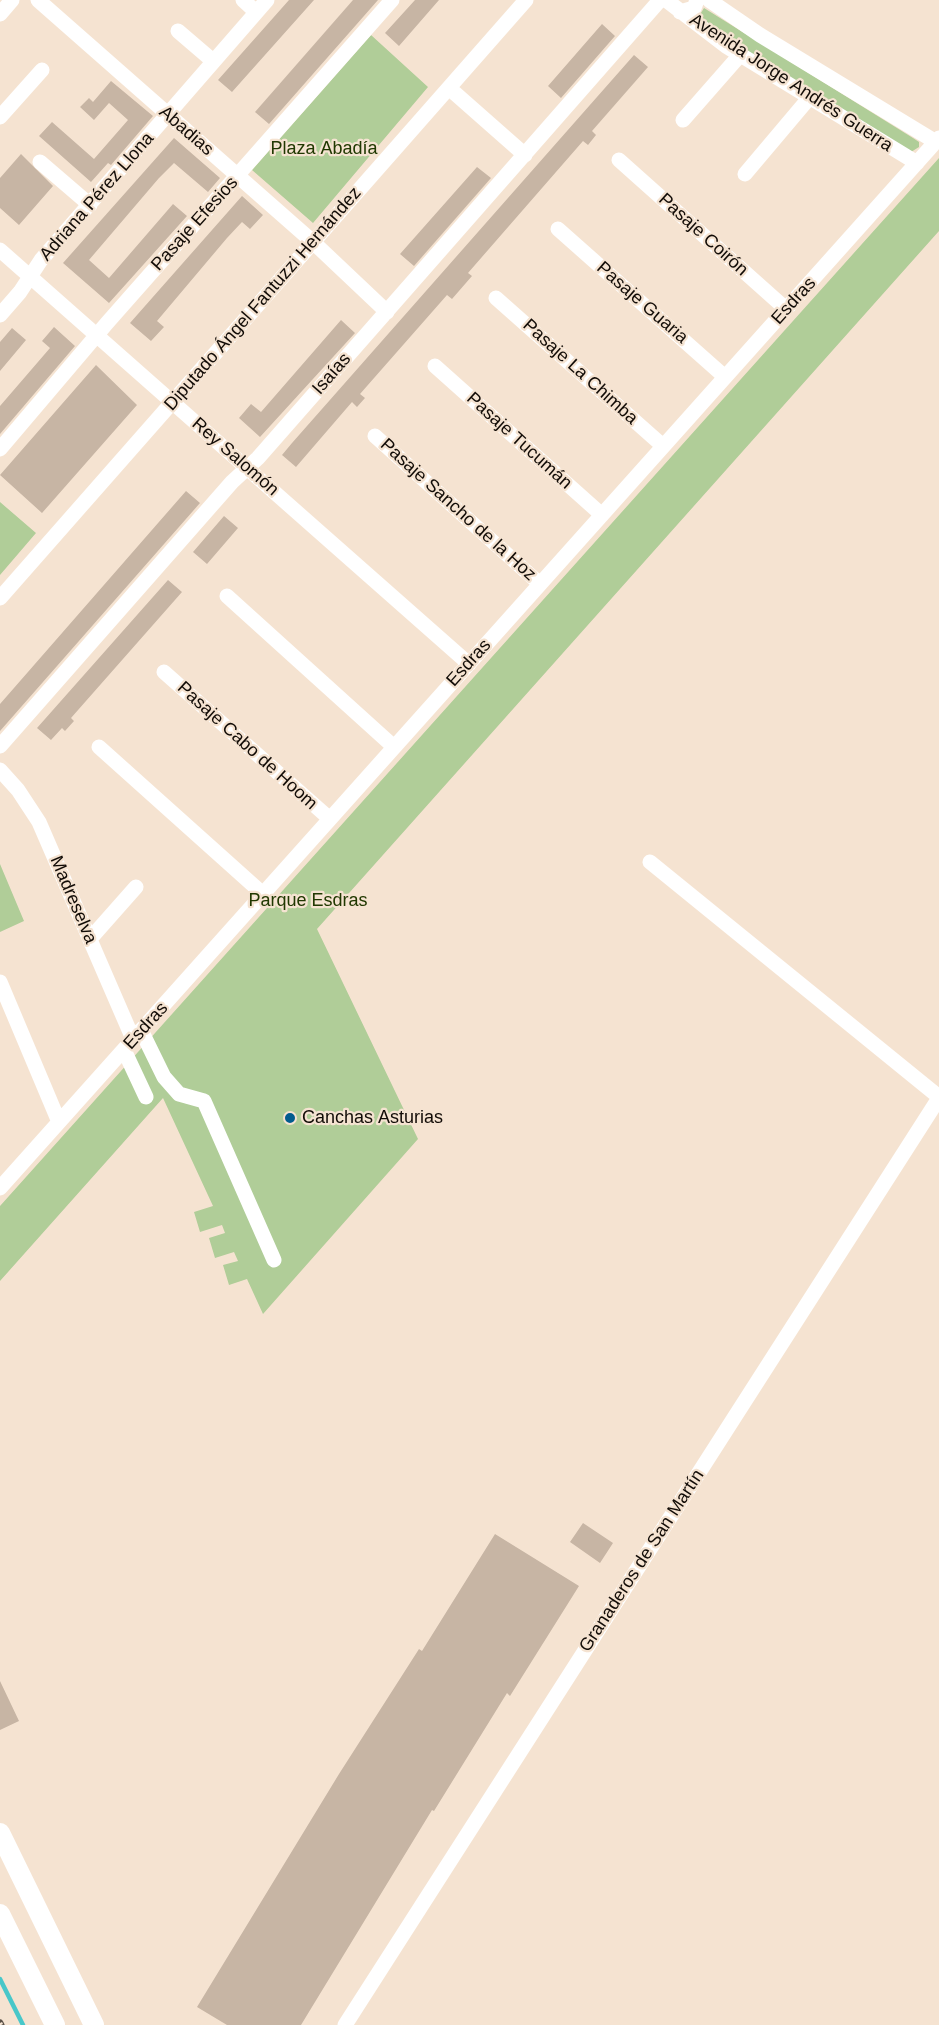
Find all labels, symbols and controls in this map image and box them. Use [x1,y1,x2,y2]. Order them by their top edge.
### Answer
street label: Avenida Jorge Andrés Guerra [685,9,897,157]
street label: Abadias [154,102,218,160]
street label: Adriana Pérez Llona [35,128,159,266]
park label: Plaza Abadía [270,138,378,160]
street label: Pasaje Efesios [147,173,243,275]
street label: Diputado Ángel Fantuzzi Hernández [160,183,366,415]
street label: Pasaje Coirón [654,189,752,281]
street label: Pasaje Guaria [592,257,692,349]
street label: Esdras [767,273,821,329]
street label: Pasaje La Chimba [518,315,642,429]
street label: Isaías [308,349,356,399]
street label: Pasaje Tucumán [462,388,576,494]
street label: Rey Salomón [187,413,283,501]
street label: Pasaje Sancho de la Hoz [376,434,540,586]
street label: Esdras [442,635,496,691]
street label: Pasaje Cabo de Hoom [172,677,322,815]
street label: Madreselva [45,853,101,947]
park label: Parque Esdras [248,890,368,912]
street label: Esdras [119,998,173,1054]
place label: Canchas Asturias [302,1107,443,1129]
marker: Canchas Asturias [283,1111,297,1125]
street label: Granaderos de San Martín [575,1466,709,1656]

